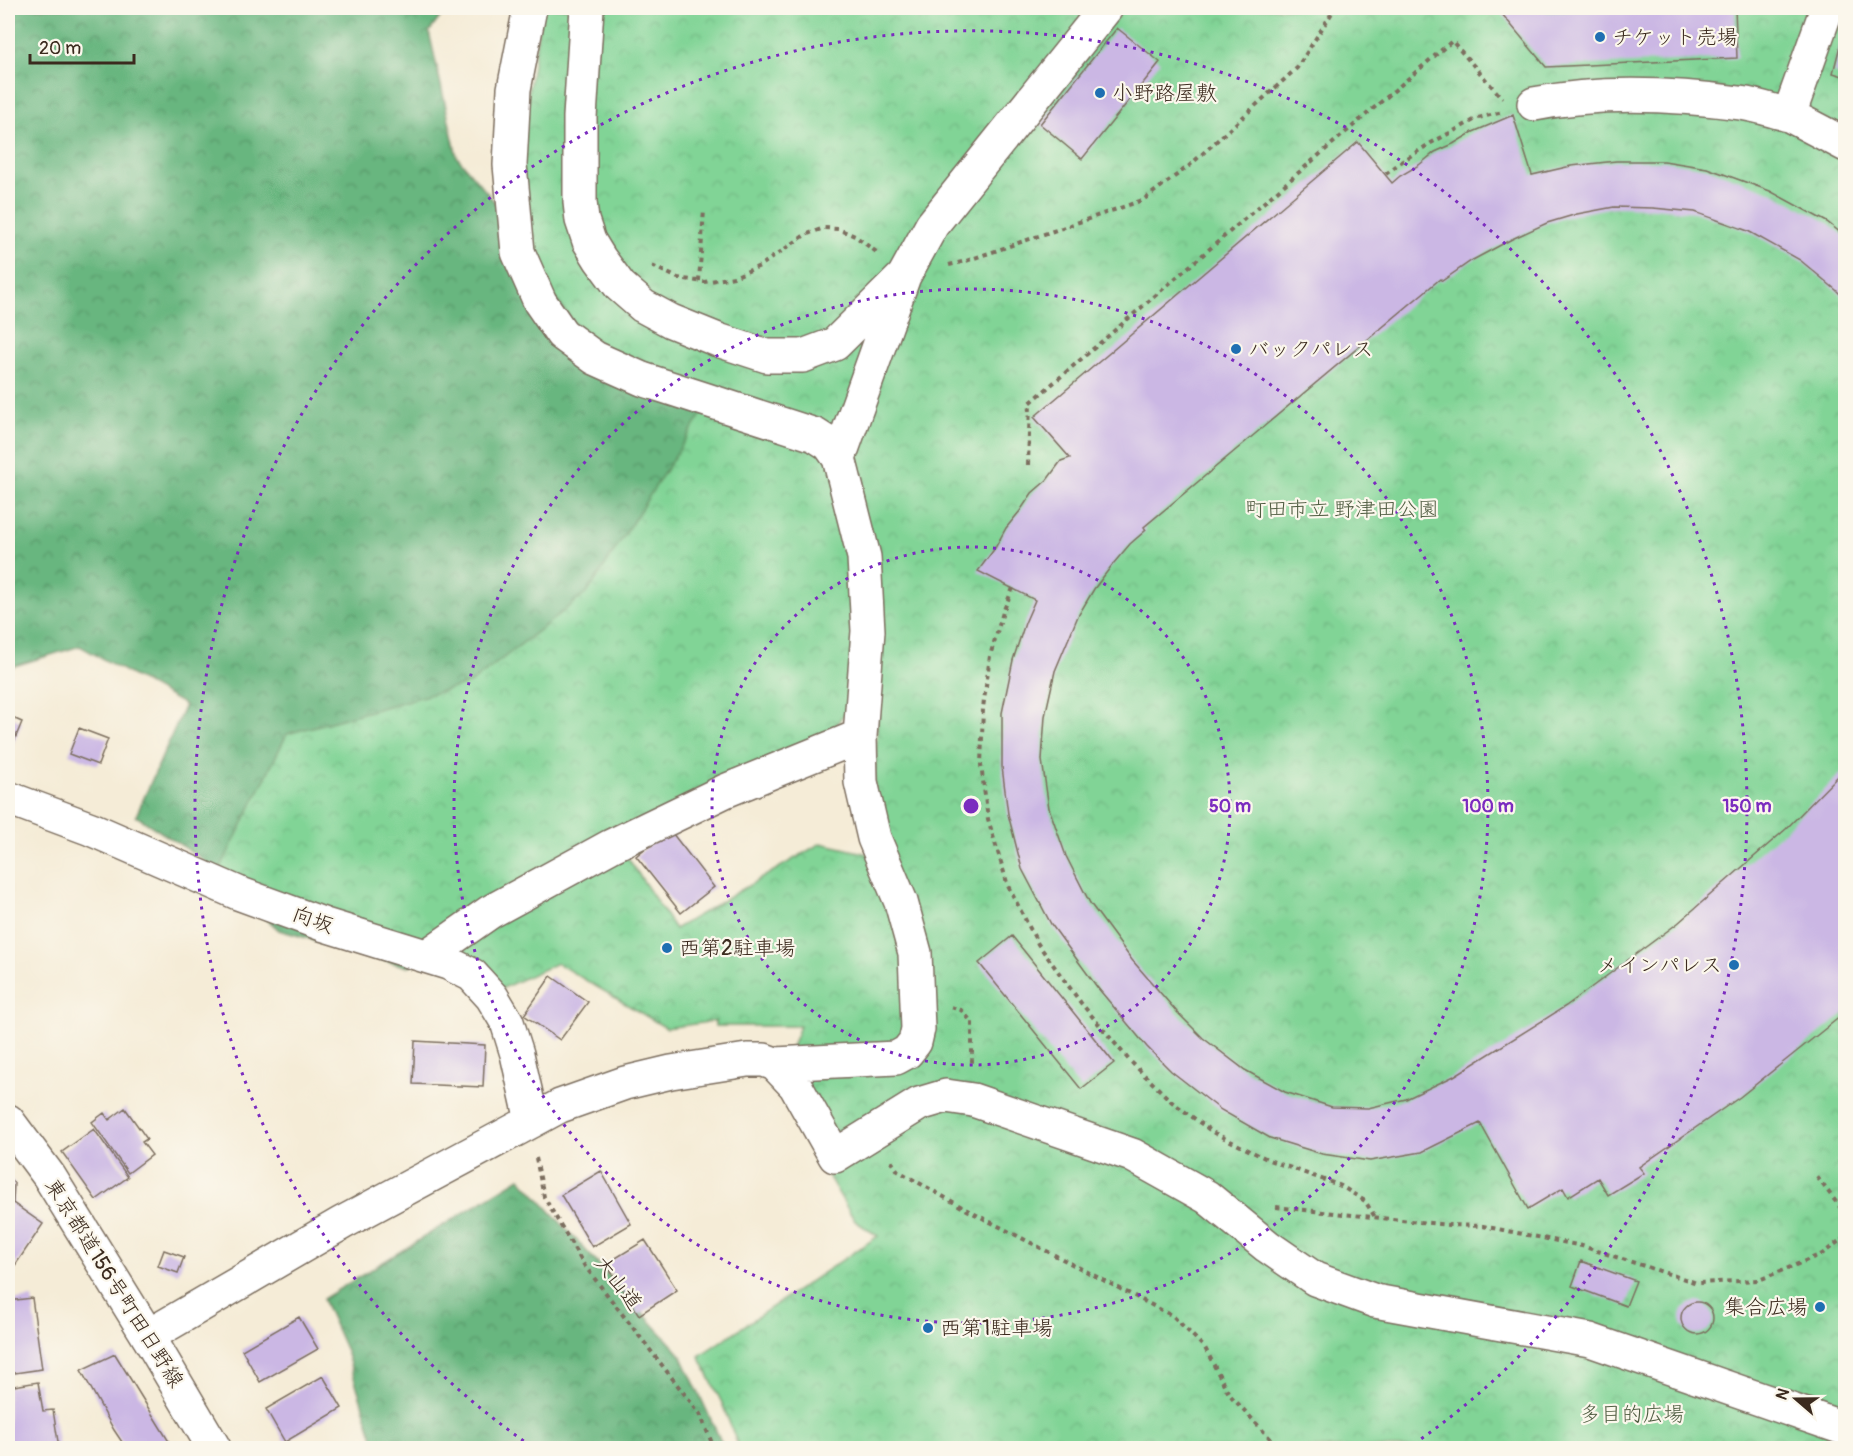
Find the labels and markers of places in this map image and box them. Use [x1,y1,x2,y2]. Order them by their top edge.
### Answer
place label: チケット売場 [1612,24,1738,51]
marker: チケット売場 [1593,30,1607,44]
place label: 小野路屋敷 [1112,80,1217,107]
marker: 小野路屋敷 [1093,86,1107,100]
place label: バックパレス [1248,336,1374,363]
marker: バックパレス [1229,342,1243,356]
centre of rings [961,796,981,816]
place label: 西第2駐車場 [679,935,796,962]
marker: 西第2駐車場 [660,941,674,955]
place label: メインパレス [1597,952,1722,979]
marker: メインパレス [1727,958,1741,972]
place label: 集合広場 [1724,1294,1808,1321]
marker: 集合広場 [1813,1300,1827,1314]
place label: 西第1駐車場 [940,1315,1053,1342]
marker: 西第1駐車場 [921,1321,935,1335]

